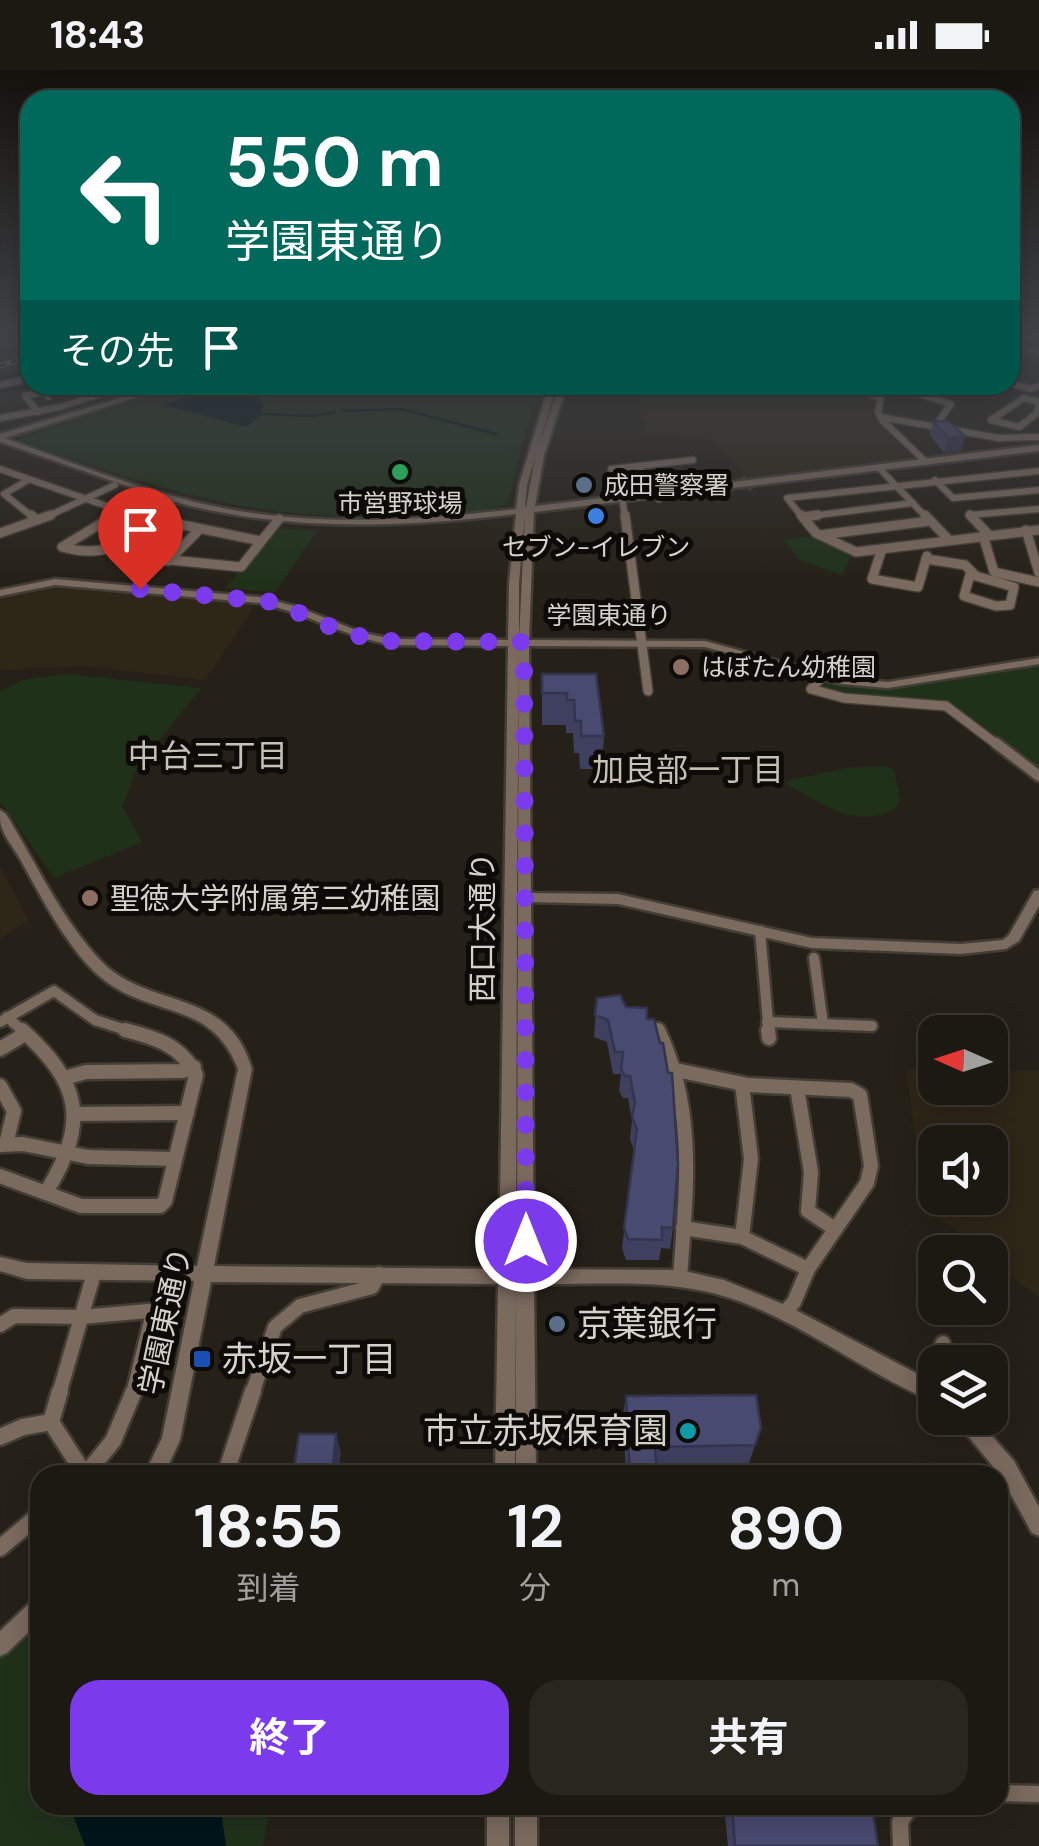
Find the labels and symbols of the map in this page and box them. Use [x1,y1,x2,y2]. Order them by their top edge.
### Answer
marker: 市営野球場 [389,461,411,483]
place label: 成田警察署 [604,469,729,502]
marker: 成田警察署 [573,474,595,496]
pin [98,487,183,590]
place label: 市営野球場 [337,487,463,520]
marker: セブン-イレブン [585,505,607,527]
place label: セブン-イレブン [502,531,690,564]
street label: 学園東通り [546,599,672,632]
place label: はぼたん幼稚園 [701,651,876,684]
marker: はぼたん幼稚園 [670,656,692,678]
district label: 中台三丁目 [128,735,288,777]
district label: 加良部一丁目 [592,749,784,791]
street label: 西口大通り [463,852,502,1002]
place label: 聖徳大学附属第三幼稚園 [110,879,440,918]
marker: 聖徳大学附属第三幼稚園 [79,887,101,909]
north arrow [918,1015,1008,1105]
position arrow [474,1189,578,1293]
street label: 学園東通り [130,1244,200,1398]
place label: 京葉銀行 [577,1301,717,1347]
marker: 京葉銀行 [546,1313,568,1335]
place label: 赤坂一丁目 [222,1336,397,1382]
marker: 赤坂一丁目 [191,1348,213,1370]
place label: 市立赤坂保育園 [423,1408,668,1454]
marker: 市立赤坂保育園 [677,1420,699,1442]

